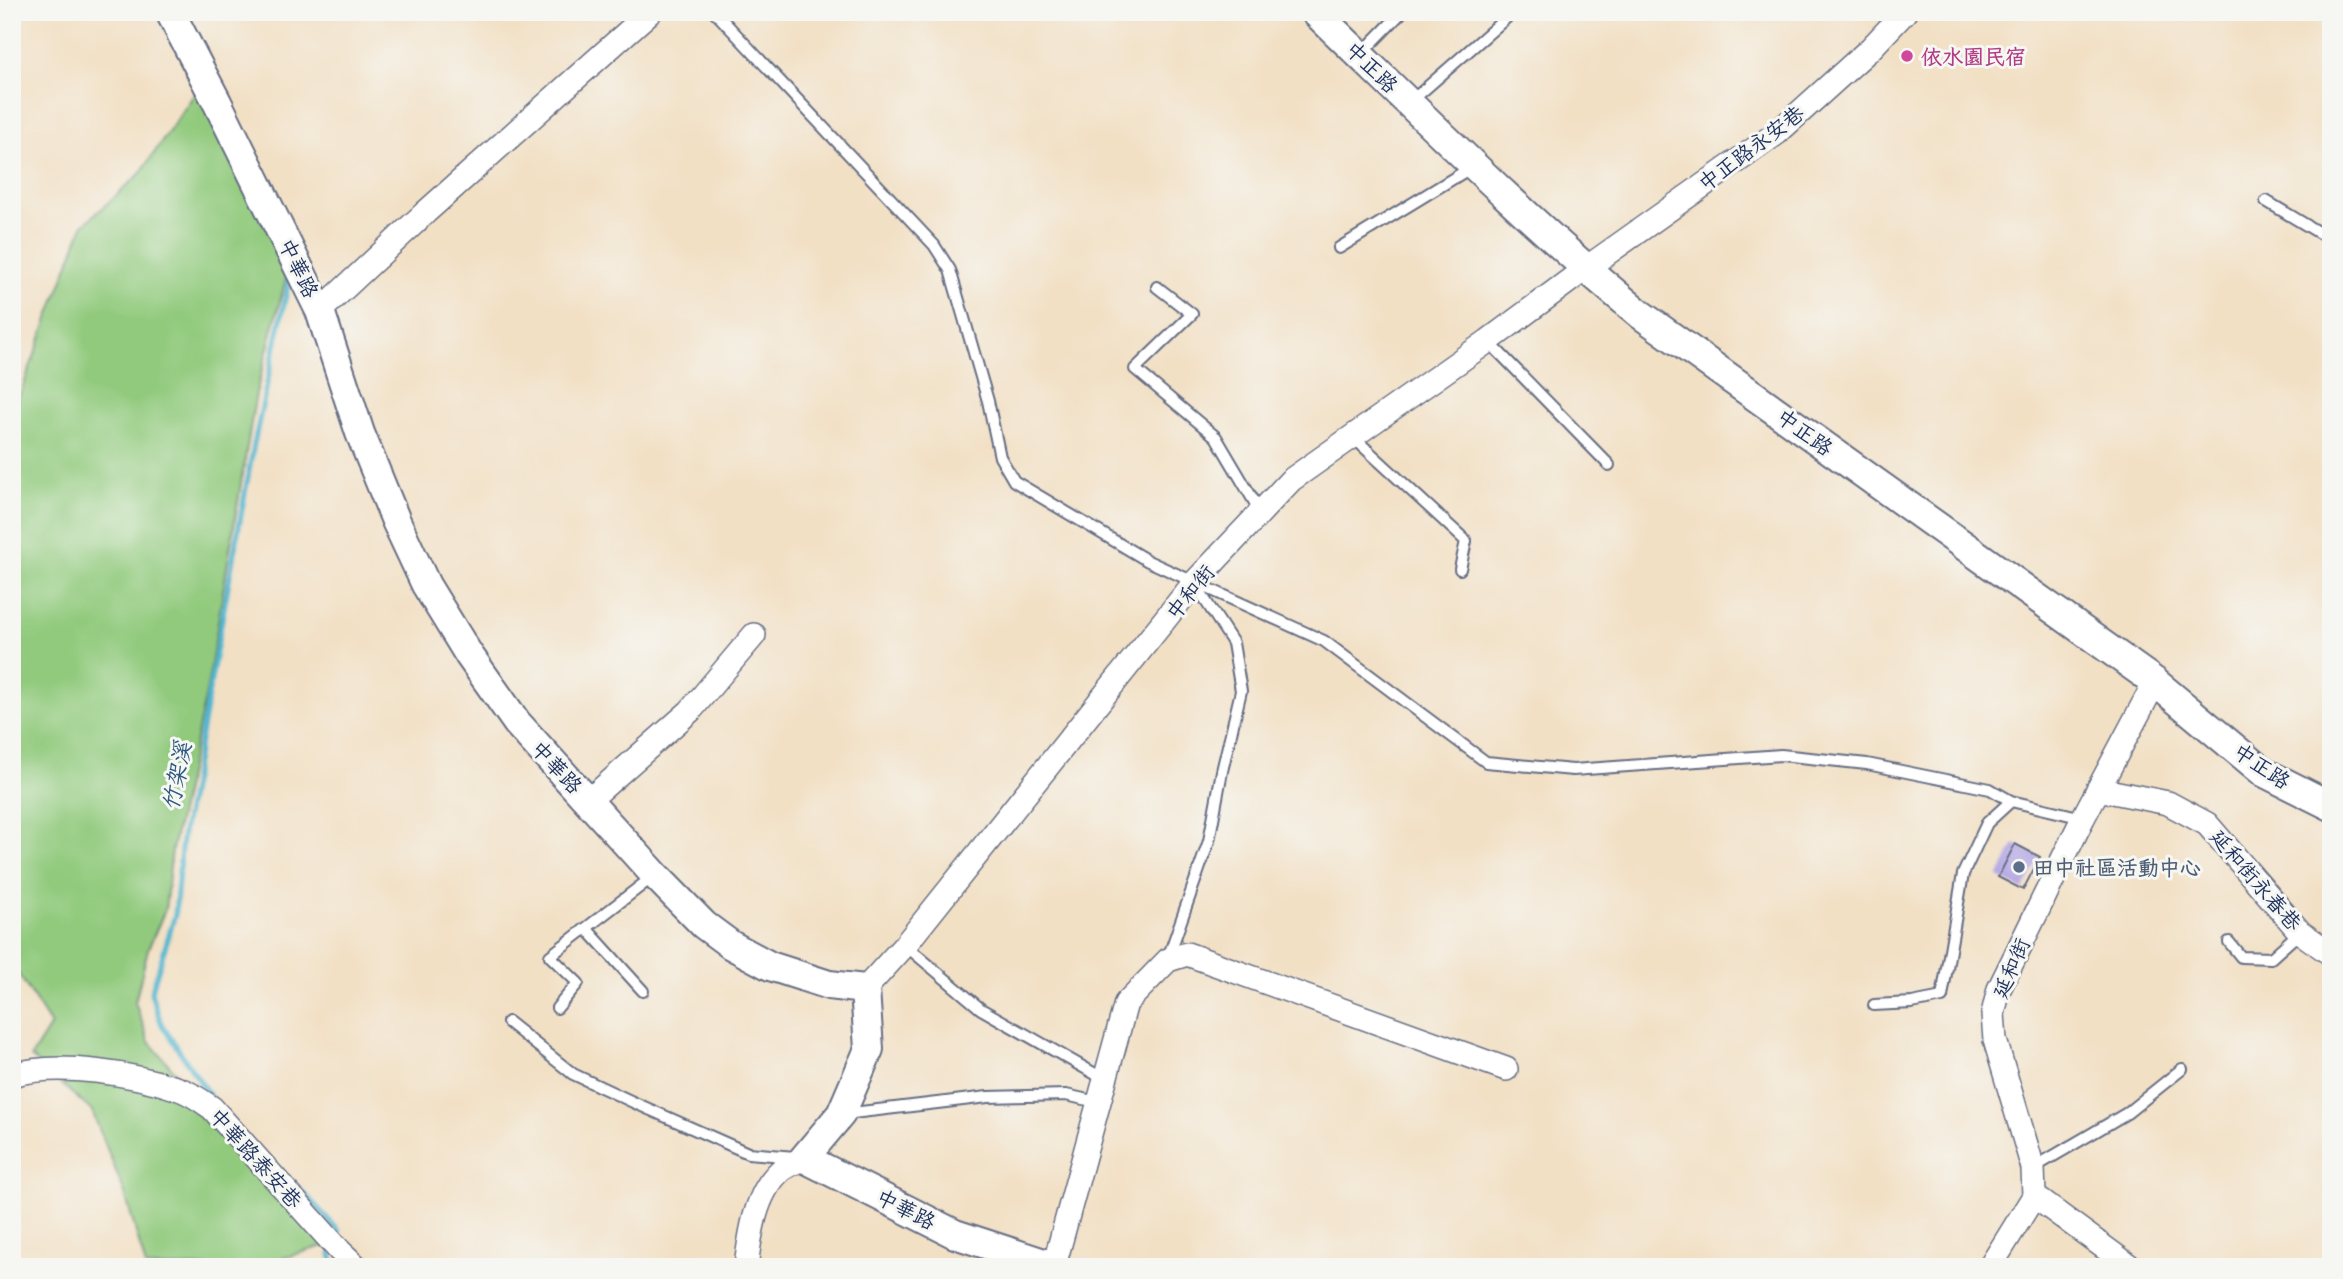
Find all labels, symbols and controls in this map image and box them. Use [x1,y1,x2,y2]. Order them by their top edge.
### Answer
street label: 中正路 [1339,35,1405,99]
place label: 依水園民宿 [1921,42,2026,71]
marker: 依水園民宿 [1899,48,1915,64]
street label: 中正路永安巷 [1692,99,1810,197]
street label: 中華路 [272,233,326,303]
street label: 中正路 [1771,402,1839,462]
street label: 中和街 [1159,558,1221,626]
street label: 中華路 [525,734,589,800]
street label: 中正路 [2228,736,2296,796]
water label: 竹架溪 [154,737,198,813]
street label: 延和街永春巷 [2204,823,2308,937]
place label: 田中社區活動中心 [2033,853,2201,882]
marker: 田中社區活動中心 [2011,859,2027,875]
street label: 延和街 [1985,933,2037,1003]
street label: 中華路泰安巷 [203,1101,309,1215]
street label: 中華路 [871,1182,941,1236]

